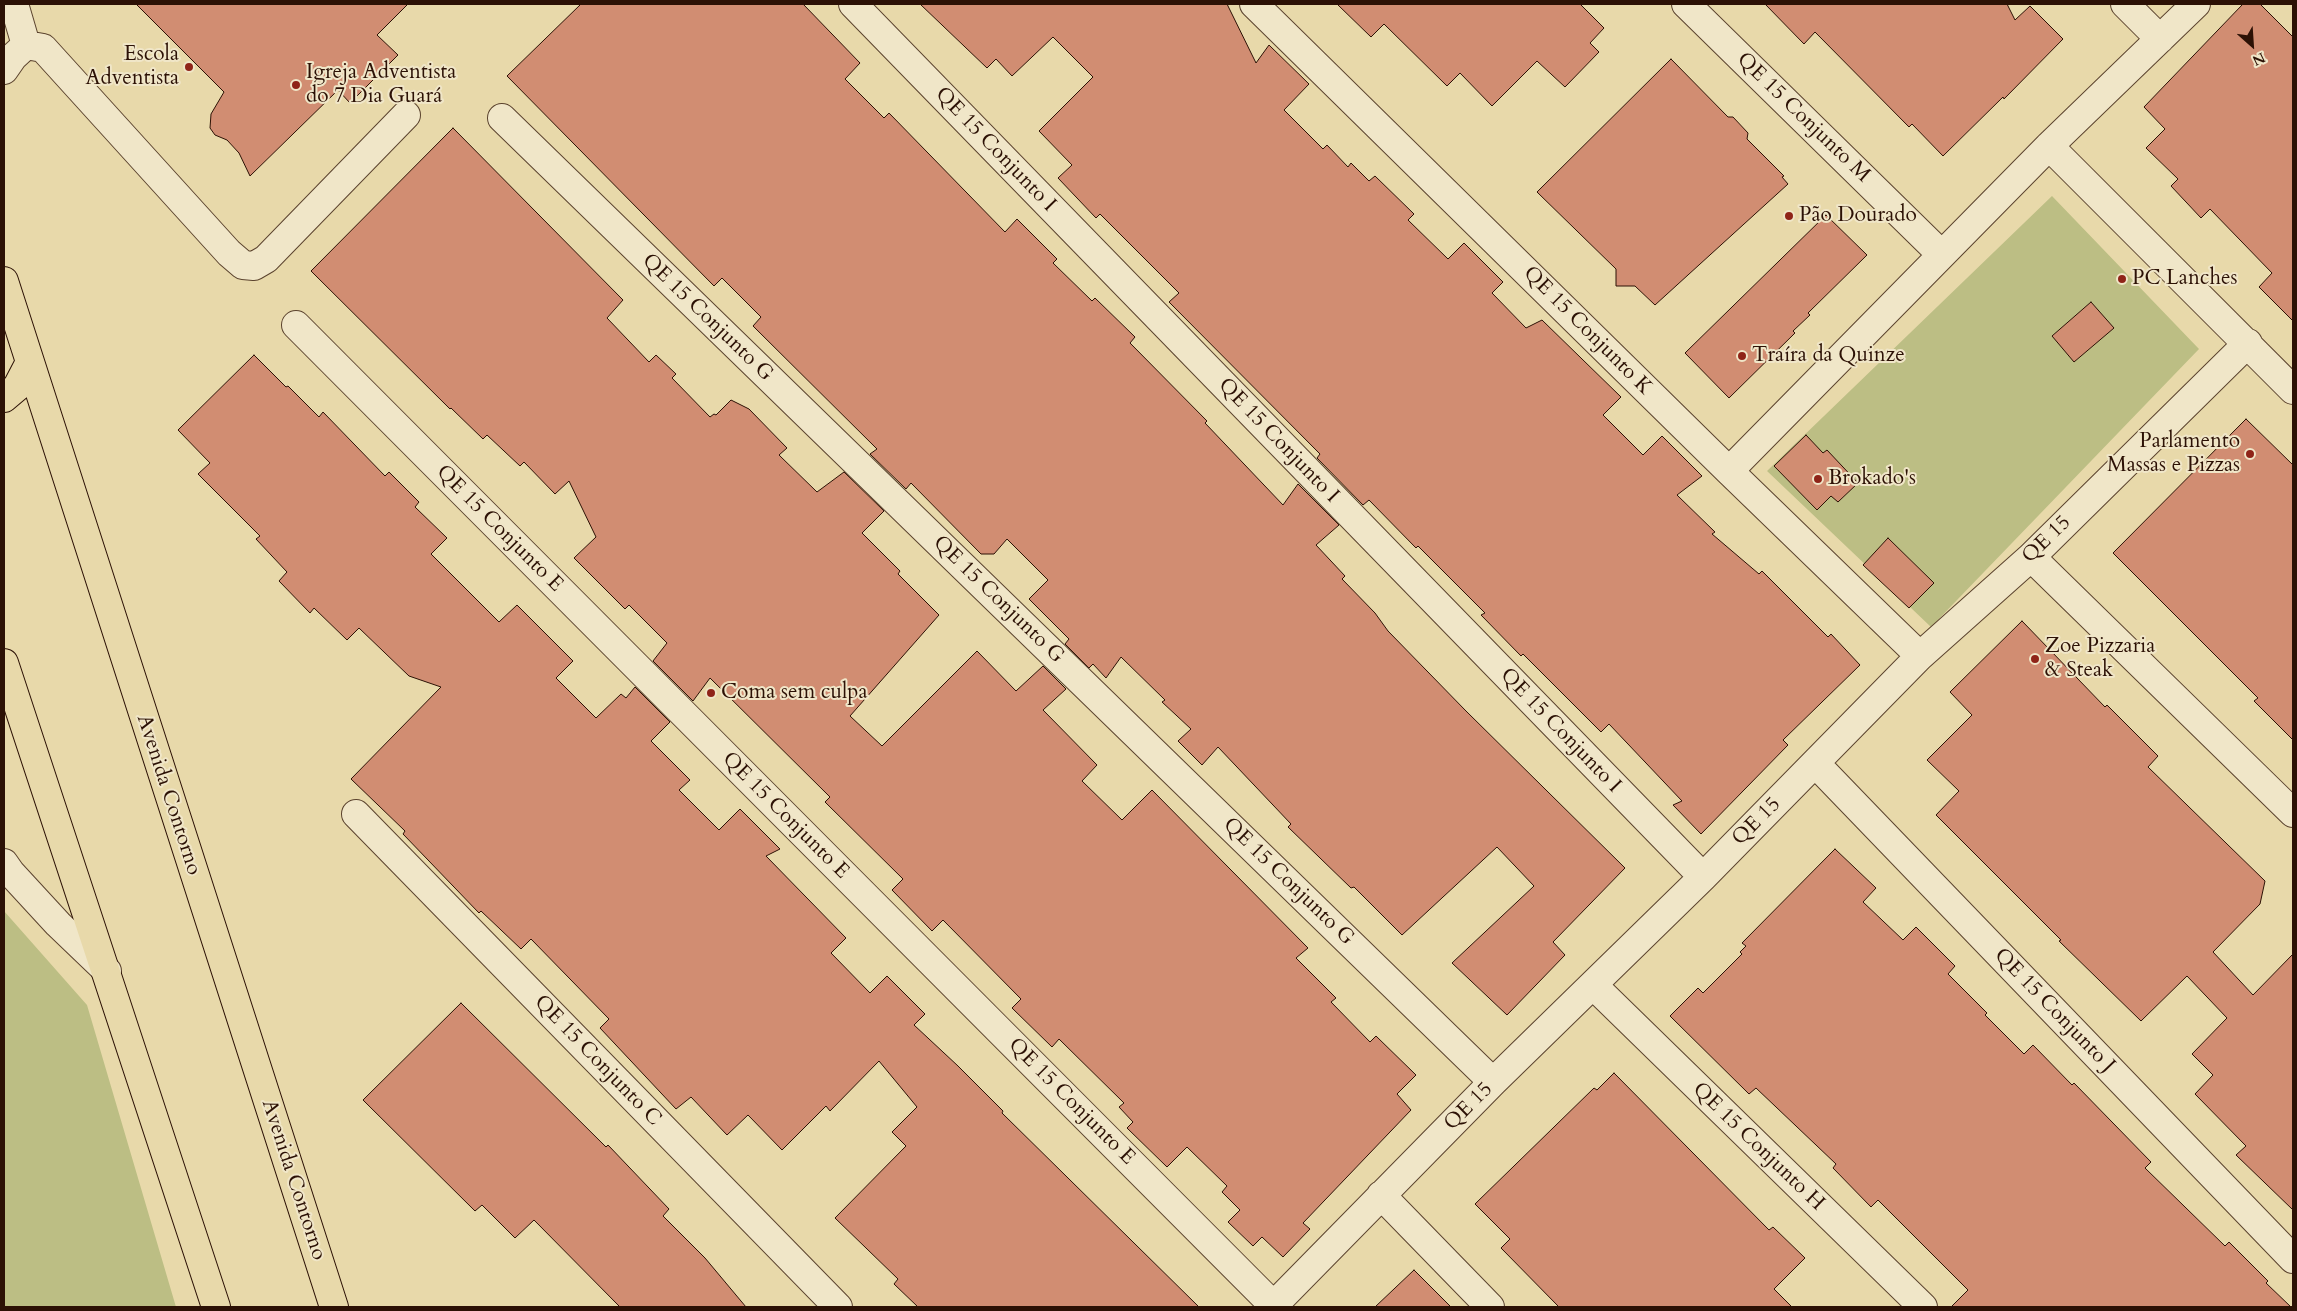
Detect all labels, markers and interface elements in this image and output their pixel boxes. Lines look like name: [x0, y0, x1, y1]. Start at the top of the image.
north arrow: [2227, 20, 2277, 70]
place label: Escola Adventista: [86, 42, 179, 92]
street label: QE 15 Conjunto M: [1731, 48, 1875, 188]
text: N: [2249, 48, 2268, 70]
place label: Igreja Adventista do 7 Dia Guará: [306, 60, 456, 110]
marker: Escola Adventista: [183, 61, 195, 73]
marker: Igreja Adventista do 7 Dia Guará: [290, 79, 302, 91]
street label: QE 15 Conjunto I: [929, 82, 1061, 218]
place label: Pão Dourado: [1799, 203, 1917, 229]
marker: Pão Dourado: [1783, 210, 1795, 222]
street label: QE 15 Conjunto G: [636, 249, 778, 387]
street label: QE 15 Conjunto K: [1517, 261, 1657, 401]
place label: PC Lanches: [2132, 266, 2237, 292]
marker: PC Lanches: [2116, 273, 2128, 285]
place label: Traíra da Quinze: [1752, 343, 1905, 369]
marker: Traíra da Quinze: [1736, 350, 1748, 362]
street label: QE 15 Conjunto I: [1212, 373, 1344, 509]
place label: Parlamento Massas e Pizzas: [2107, 429, 2240, 479]
marker: Parlamento Massas e Pizzas: [2244, 448, 2256, 460]
street label: QE 15 Conjunto E: [430, 460, 568, 598]
place label: Brokado's: [1828, 466, 1916, 492]
marker: Brokado's: [1812, 473, 1824, 485]
street label: QE 15: [2017, 511, 2077, 569]
street label: QE 15 Conjunto G: [927, 531, 1069, 669]
place label: Zoe Pizzaria & Steak: [2045, 634, 2155, 684]
marker: Zoe Pizzaria & Steak: [2029, 653, 2041, 665]
street label: QE 15 Conjunto I: [1494, 663, 1626, 799]
place label: Coma sem culpa: [721, 680, 868, 706]
marker: Coma sem culpa: [705, 687, 717, 699]
street label: Avenida Contorno: [130, 712, 206, 878]
street label: QE 15 Conjunto E: [716, 747, 854, 885]
street label: QE 15: [1728, 793, 1786, 851]
street label: QE 15 Conjunto G: [1217, 813, 1359, 951]
street label: QE 15 Conjunto J: [1988, 944, 2120, 1078]
street label: QE 15 Conjunto C: [528, 990, 666, 1132]
street label: QE 15 Conjunto E: [1002, 1033, 1140, 1171]
street label: QE 15: [1440, 1078, 1498, 1136]
street label: QE 15 Conjunto H: [1687, 1078, 1829, 1216]
street label: Avenida Contorno: [255, 1097, 331, 1263]

